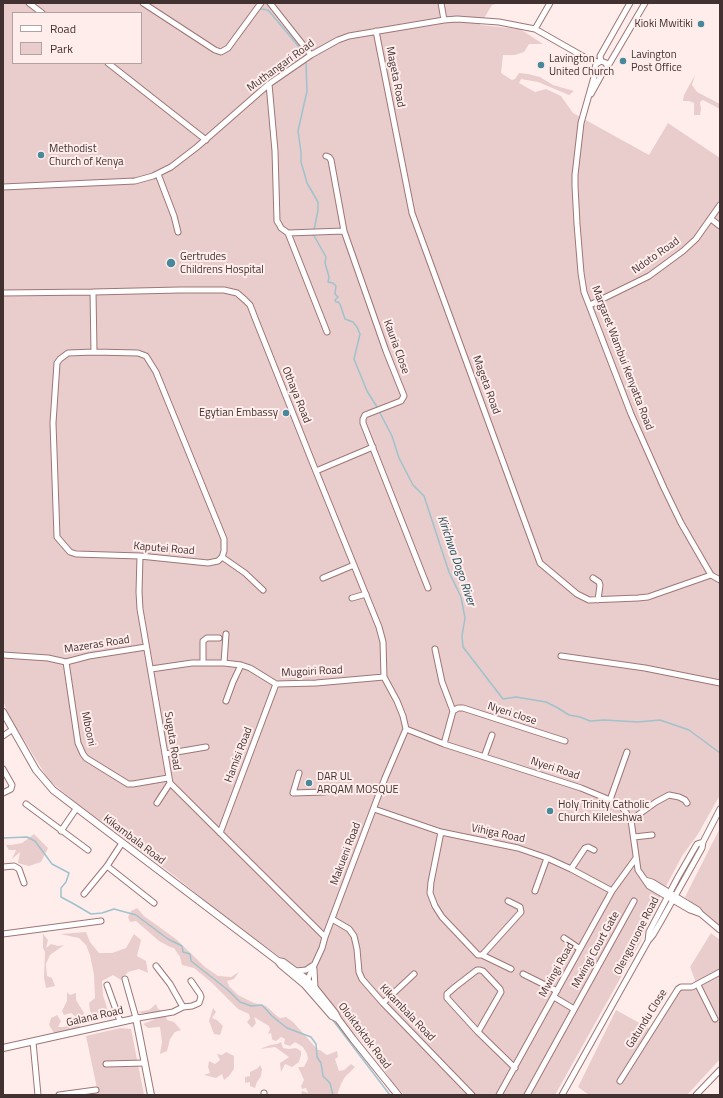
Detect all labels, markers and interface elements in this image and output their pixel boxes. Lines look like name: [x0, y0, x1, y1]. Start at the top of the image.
legend: [12, 12, 142, 64]
place label: Kioki Mwitiki: [634, 17, 693, 31]
text: Road: [50, 19, 76, 38]
marker: Kioki Mwitiki: [696, 19, 706, 29]
street label: Muthangari Road: [245, 37, 317, 95]
text: Park: [50, 39, 73, 58]
street label: Mageta Road: [383, 46, 407, 108]
place label: Lavington Post Office: [631, 48, 682, 74]
place label: Lavington United Church: [549, 52, 614, 78]
marker: Lavington Post Office: [618, 56, 628, 66]
marker: Lavington United Church: [536, 60, 546, 70]
place label: Methodist Church of Kenya: [49, 142, 124, 168]
marker: Methodist Church of Kenya: [36, 150, 46, 160]
street label: Ndoto Road: [630, 235, 682, 277]
place label: Gertrudes Childrens Hospital: [180, 250, 264, 276]
marker: Gertrudes Childrens Hospital: [165, 257, 177, 269]
street label: Margaret Wambui Kenyatta Road: [588, 284, 656, 432]
street label: Kauria Close: [380, 318, 412, 376]
street label: Mageta Road: [469, 354, 503, 416]
street label: Othaya Road: [279, 365, 313, 425]
place label: Egytian Embassy: [199, 406, 278, 420]
marker: Egytian Embassy: [281, 408, 291, 418]
water label: Kirichwa Dogo River: [434, 514, 478, 608]
street label: Kaputei Road: [133, 540, 195, 558]
street label: Mazeras Road: [63, 633, 131, 657]
street label: Mugoiri Road: [281, 664, 343, 680]
street label: Nyeri close: [486, 700, 538, 728]
street label: Mbooni: [78, 711, 98, 747]
street label: Suguta Road: [161, 711, 183, 771]
street label: Hamisi Road: [222, 725, 256, 785]
street label: Nyeri Road: [529, 755, 581, 783]
place label: DAR UL ARQAM MOSQUE: [317, 770, 399, 796]
marker: DAR UL ARQAM MOSQUE: [304, 778, 314, 788]
place label: Holy Trinity Catholic Church Kileleshwa: [558, 798, 649, 824]
marker: Holy Trinity Catholic Church Kileleshwa: [545, 806, 555, 816]
street label: Kikambala Road: [100, 812, 168, 868]
street label: Makueni Road: [328, 821, 364, 887]
street label: Vihiga Road: [470, 822, 526, 846]
street label: Olenguruone Road: [612, 895, 662, 977]
street label: Mwingi Court Gate: [569, 909, 623, 991]
street label: Mwingi Road: [537, 940, 577, 1000]
street label: Kikambala Road: [376, 982, 438, 1044]
street label: Gatundu Close: [624, 987, 670, 1051]
street label: Oloiktoktok Road: [335, 1000, 393, 1072]
street label: Galana Road: [65, 1004, 125, 1030]

